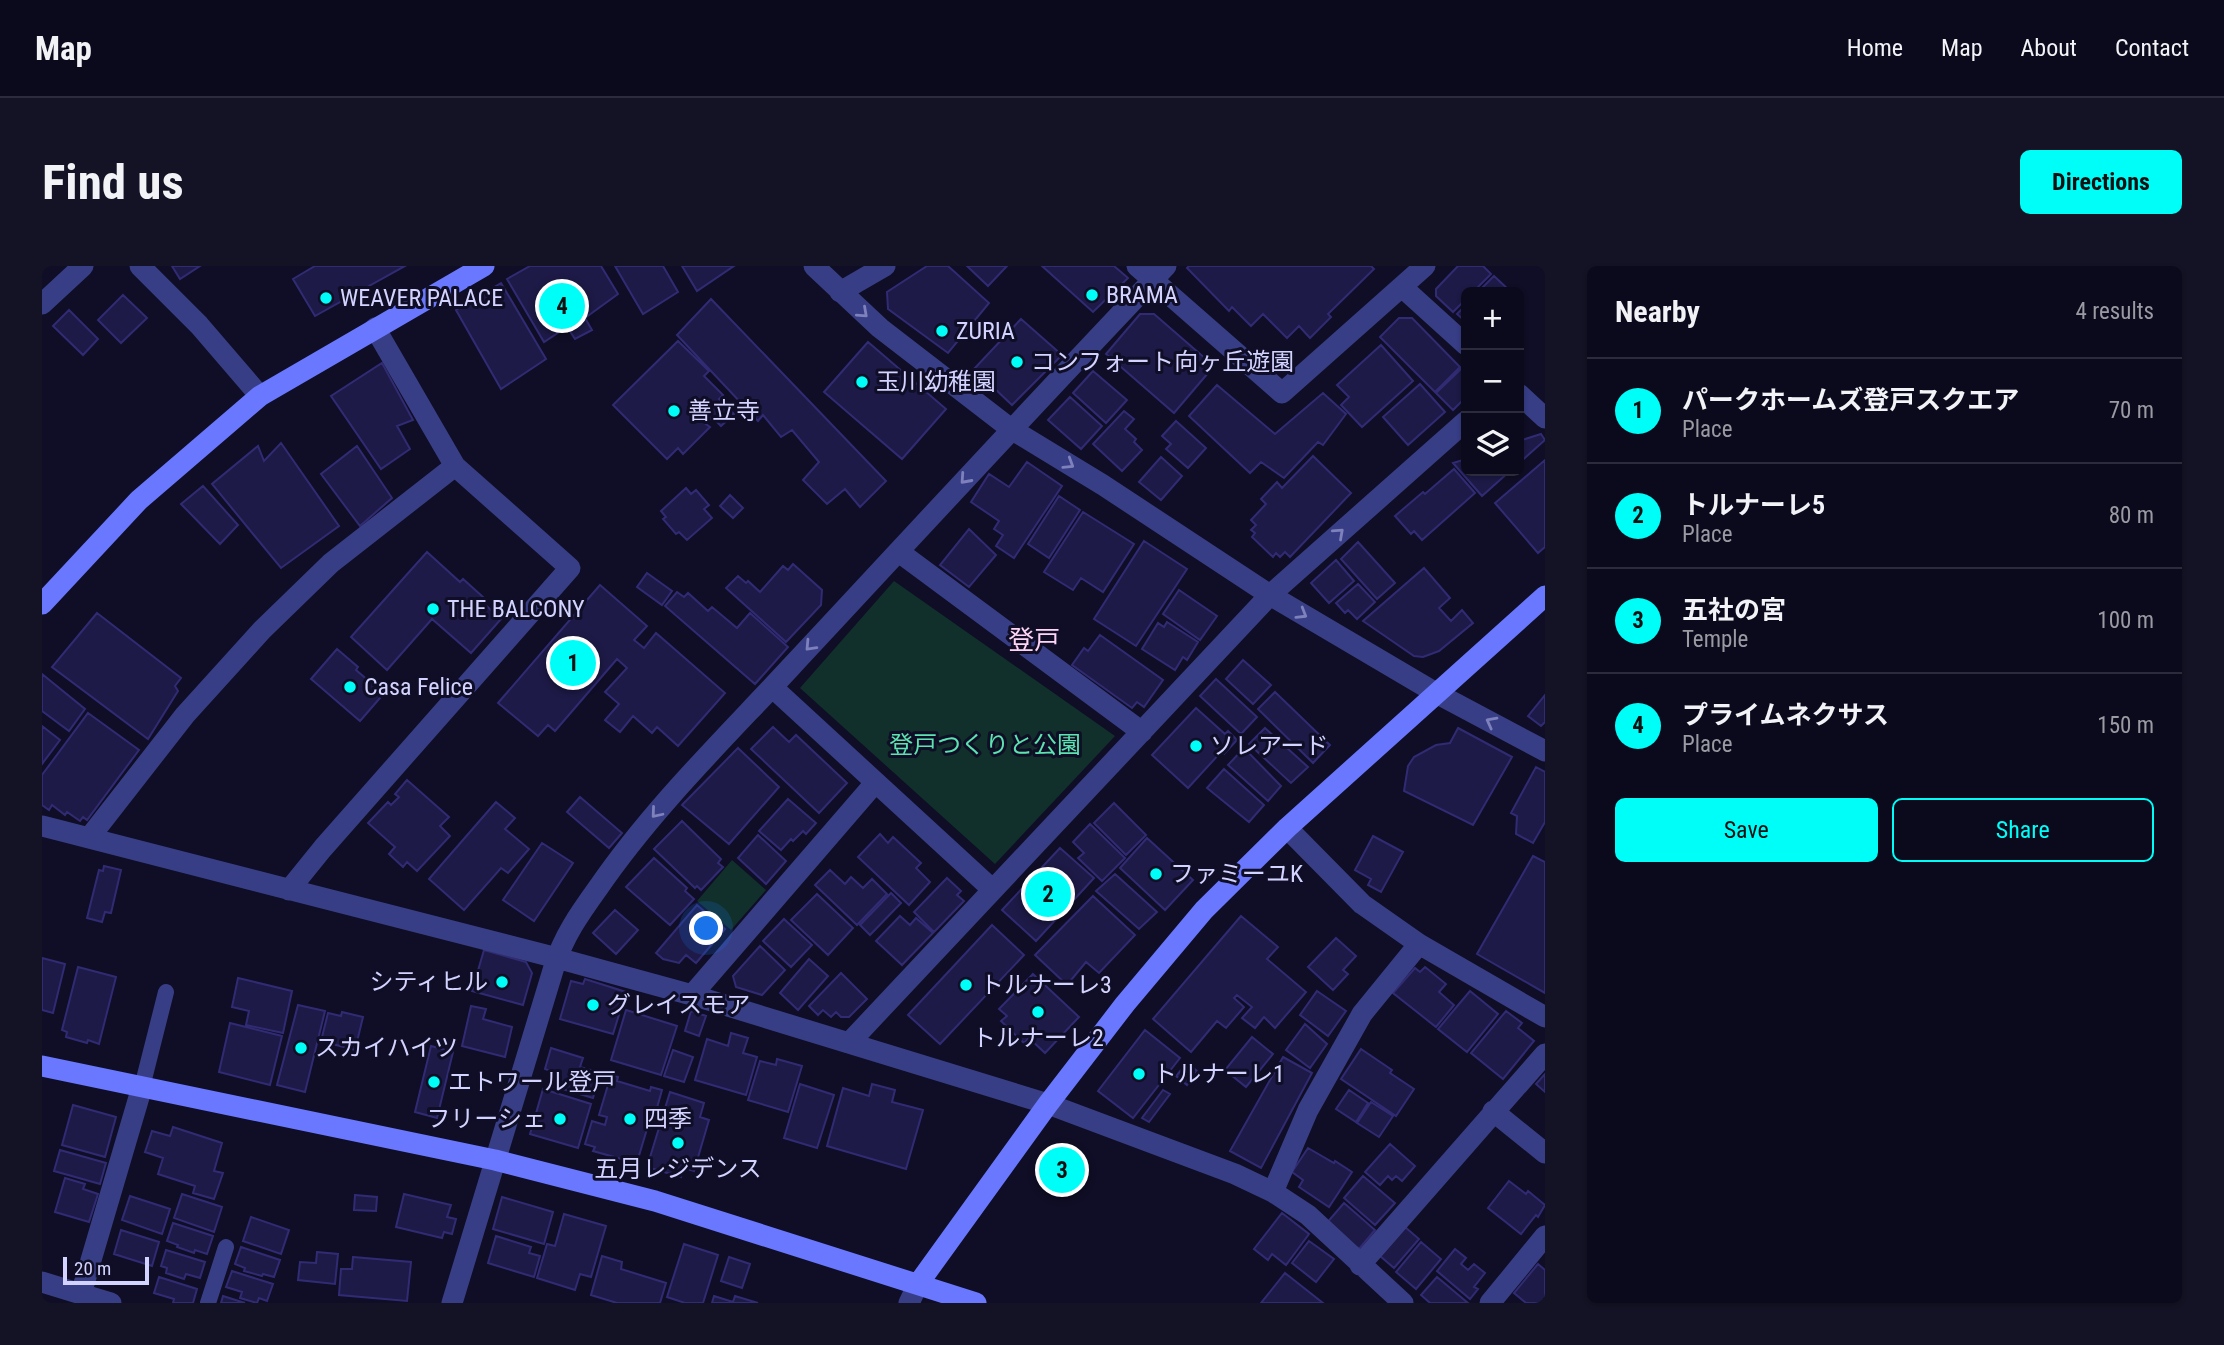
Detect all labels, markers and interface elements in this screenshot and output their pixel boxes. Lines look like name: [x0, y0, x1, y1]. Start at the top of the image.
text: Map: [35, 29, 92, 68]
text: Home: [1847, 34, 1903, 62]
text: Map: [1941, 34, 1983, 62]
text: About: [2021, 34, 2077, 62]
text: Contact: [2115, 34, 2189, 62]
button: Directions: [2020, 150, 2182, 214]
text: Find us: [42, 154, 184, 211]
pin: 4: [539, 280, 585, 332]
place label: BRAMA: [1106, 281, 1178, 309]
place label: WEAVER PALACE: [340, 284, 503, 312]
marker: BRAMA: [1084, 287, 1100, 303]
map controls: [1461, 287, 1524, 476]
button: +: [1461, 287, 1524, 350]
marker: WEAVER PALACE: [318, 290, 334, 306]
text: Nearby: [1615, 294, 1700, 329]
text: 4 results: [2076, 298, 2154, 325]
one-way arrow: [855, 305, 868, 317]
place label: ZURIA: [956, 317, 1015, 345]
marker: ZURIA: [934, 323, 950, 339]
place label: コンフォート向ヶ丘遊園: [1031, 348, 1294, 376]
button: −: [1461, 350, 1524, 413]
marker: コンフォート向ヶ丘遊園: [1009, 354, 1025, 370]
place label: 玉川幼稚園: [876, 368, 996, 396]
marker: 玉川幼稚園: [854, 374, 870, 390]
text: パークホームズ登戸スクエア: [1682, 385, 2019, 415]
place label: 善立寺: [688, 397, 760, 425]
text: 1: [1632, 397, 1644, 424]
text: 70 m: [2109, 397, 2154, 424]
marker: 善立寺: [666, 403, 682, 419]
button: layers: [1461, 413, 1524, 476]
text: Place: [1682, 416, 1732, 443]
one-way arrow: [1061, 456, 1074, 469]
one-way arrow: [961, 471, 973, 484]
text: トルナーレ5: [1682, 490, 1825, 520]
text: 2: [1632, 502, 1644, 529]
text: 80 m: [2109, 502, 2154, 529]
text: Place: [1682, 521, 1732, 548]
one-way arrow: [1331, 529, 1344, 542]
place label: THE BALCONY: [447, 595, 585, 623]
text: 五社の宮: [1682, 595, 1786, 625]
marker: THE BALCONY: [425, 601, 441, 617]
one-way arrow: [1294, 605, 1307, 618]
text: 3: [1632, 607, 1644, 634]
text: 100 m: [2097, 607, 2154, 634]
district label: 登戸: [1008, 625, 1060, 655]
text: Temple: [1682, 626, 1748, 653]
pin: 1: [550, 637, 596, 689]
one-way arrow: [806, 638, 819, 651]
place label: Casa Felice: [364, 673, 473, 701]
marker: Casa Felice: [342, 679, 358, 695]
text: プライムネクサス: [1682, 700, 1889, 730]
text: 4: [1632, 712, 1644, 739]
text: 150 m: [2097, 712, 2154, 739]
one-way arrow: [1485, 717, 1498, 730]
park label: 登戸つくりと公園: [889, 731, 1081, 759]
text: Place: [1682, 731, 1732, 758]
place label: ソレアード: [1210, 732, 1329, 760]
marker: ソレアード: [1188, 738, 1204, 754]
button: Save: [1615, 798, 1878, 862]
button: Share: [1892, 798, 2154, 862]
one-way arrow: [652, 805, 664, 818]
place label: ファミーユK: [1170, 860, 1303, 888]
marker: ファミーユK: [1148, 866, 1164, 882]
pin: 2: [1025, 868, 1071, 920]
your location: [689, 911, 723, 945]
place label: シティヒル: [369, 968, 488, 996]
place label: トルナーレ3: [980, 971, 1112, 999]
marker: シティヒル: [494, 974, 510, 990]
marker: トルナーレ3: [958, 977, 974, 993]
place label: グレイスモア: [607, 991, 750, 1019]
marker: グレイスモア: [585, 997, 601, 1013]
marker: トルナーレ2: [1030, 1004, 1046, 1020]
place label: トルナーレ2: [972, 1024, 1104, 1052]
place label: スカイハイツ: [315, 1034, 458, 1062]
marker: スカイハイツ: [293, 1040, 309, 1056]
place label: トルナーレ1: [1153, 1060, 1285, 1088]
marker: トルナーレ1: [1131, 1066, 1147, 1082]
place label: エトワール登戸: [448, 1068, 616, 1096]
marker: エトワール登戸: [426, 1074, 442, 1090]
place label: フリーシェ: [426, 1105, 546, 1133]
place label: 四季: [644, 1105, 692, 1133]
marker: フリーシェ: [552, 1111, 568, 1127]
marker: 四季: [622, 1111, 638, 1127]
marker: 五月レジデンス: [670, 1135, 686, 1151]
pin: 3: [1039, 1144, 1085, 1196]
place label: 五月レジデンス: [594, 1155, 762, 1183]
scale bar: [63, 1254, 149, 1286]
text: 20 m: [74, 1257, 111, 1280]

